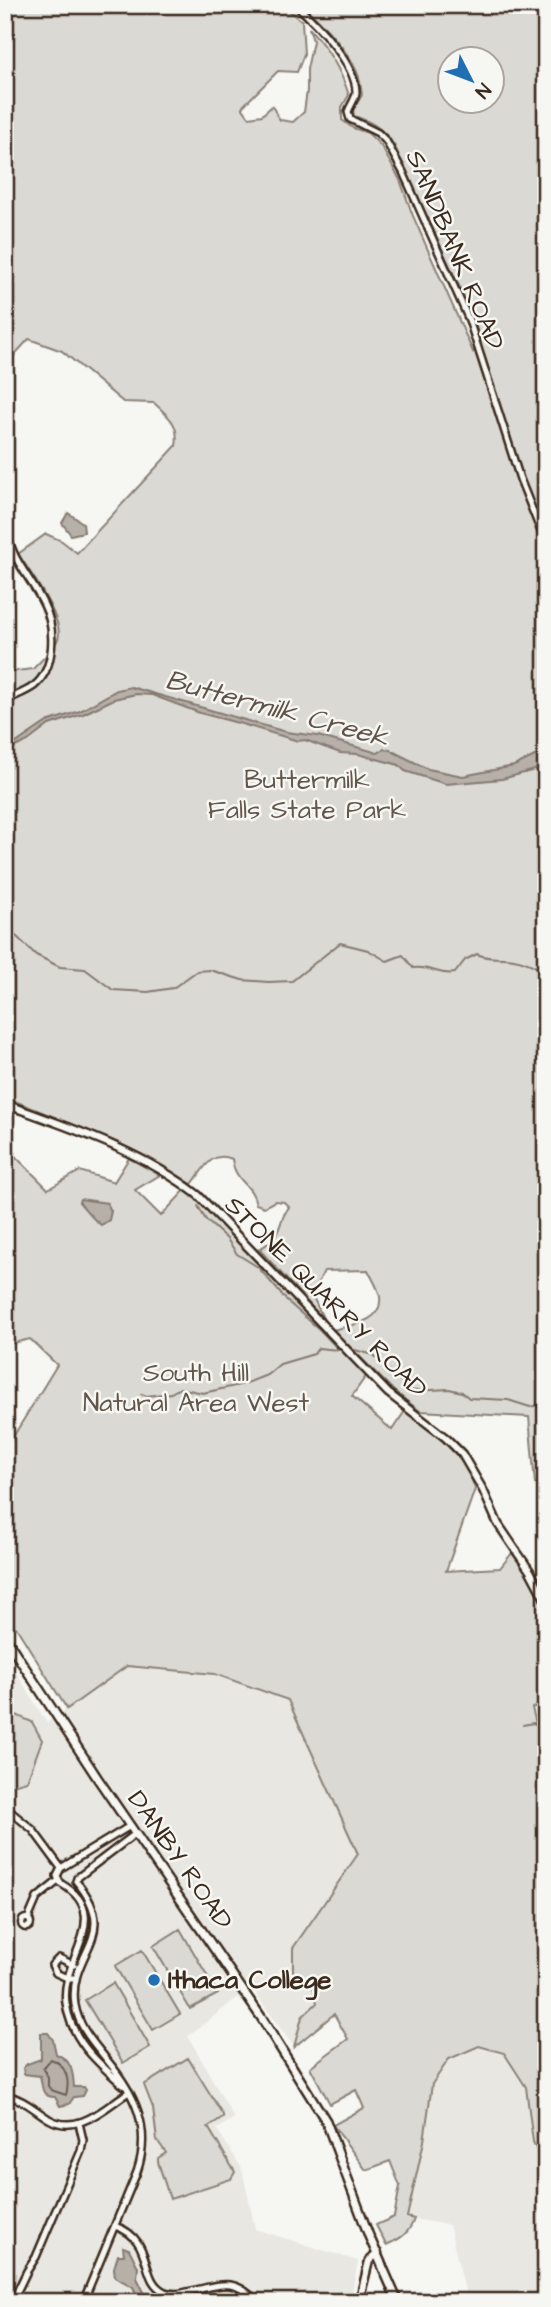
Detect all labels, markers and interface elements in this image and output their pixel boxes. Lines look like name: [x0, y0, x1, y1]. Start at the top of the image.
north arrow: [435, 46, 505, 116]
text: N: [468, 77, 497, 104]
street label: SANDBANK ROAD: [397, 145, 513, 355]
water label: Buttermilk Creek: [161, 661, 393, 758]
park label: Buttermilk Falls State Park: [208, 762, 406, 828]
street label: STONE QUARRY ROAD: [217, 1188, 435, 1406]
park label: South Hill Natural Area West: [83, 1355, 310, 1421]
street label: DANBY ROAD: [119, 1783, 241, 1937]
place label: Ithaca College: [168, 1962, 331, 2001]
marker: Ithaca College: [146, 1972, 162, 1988]

